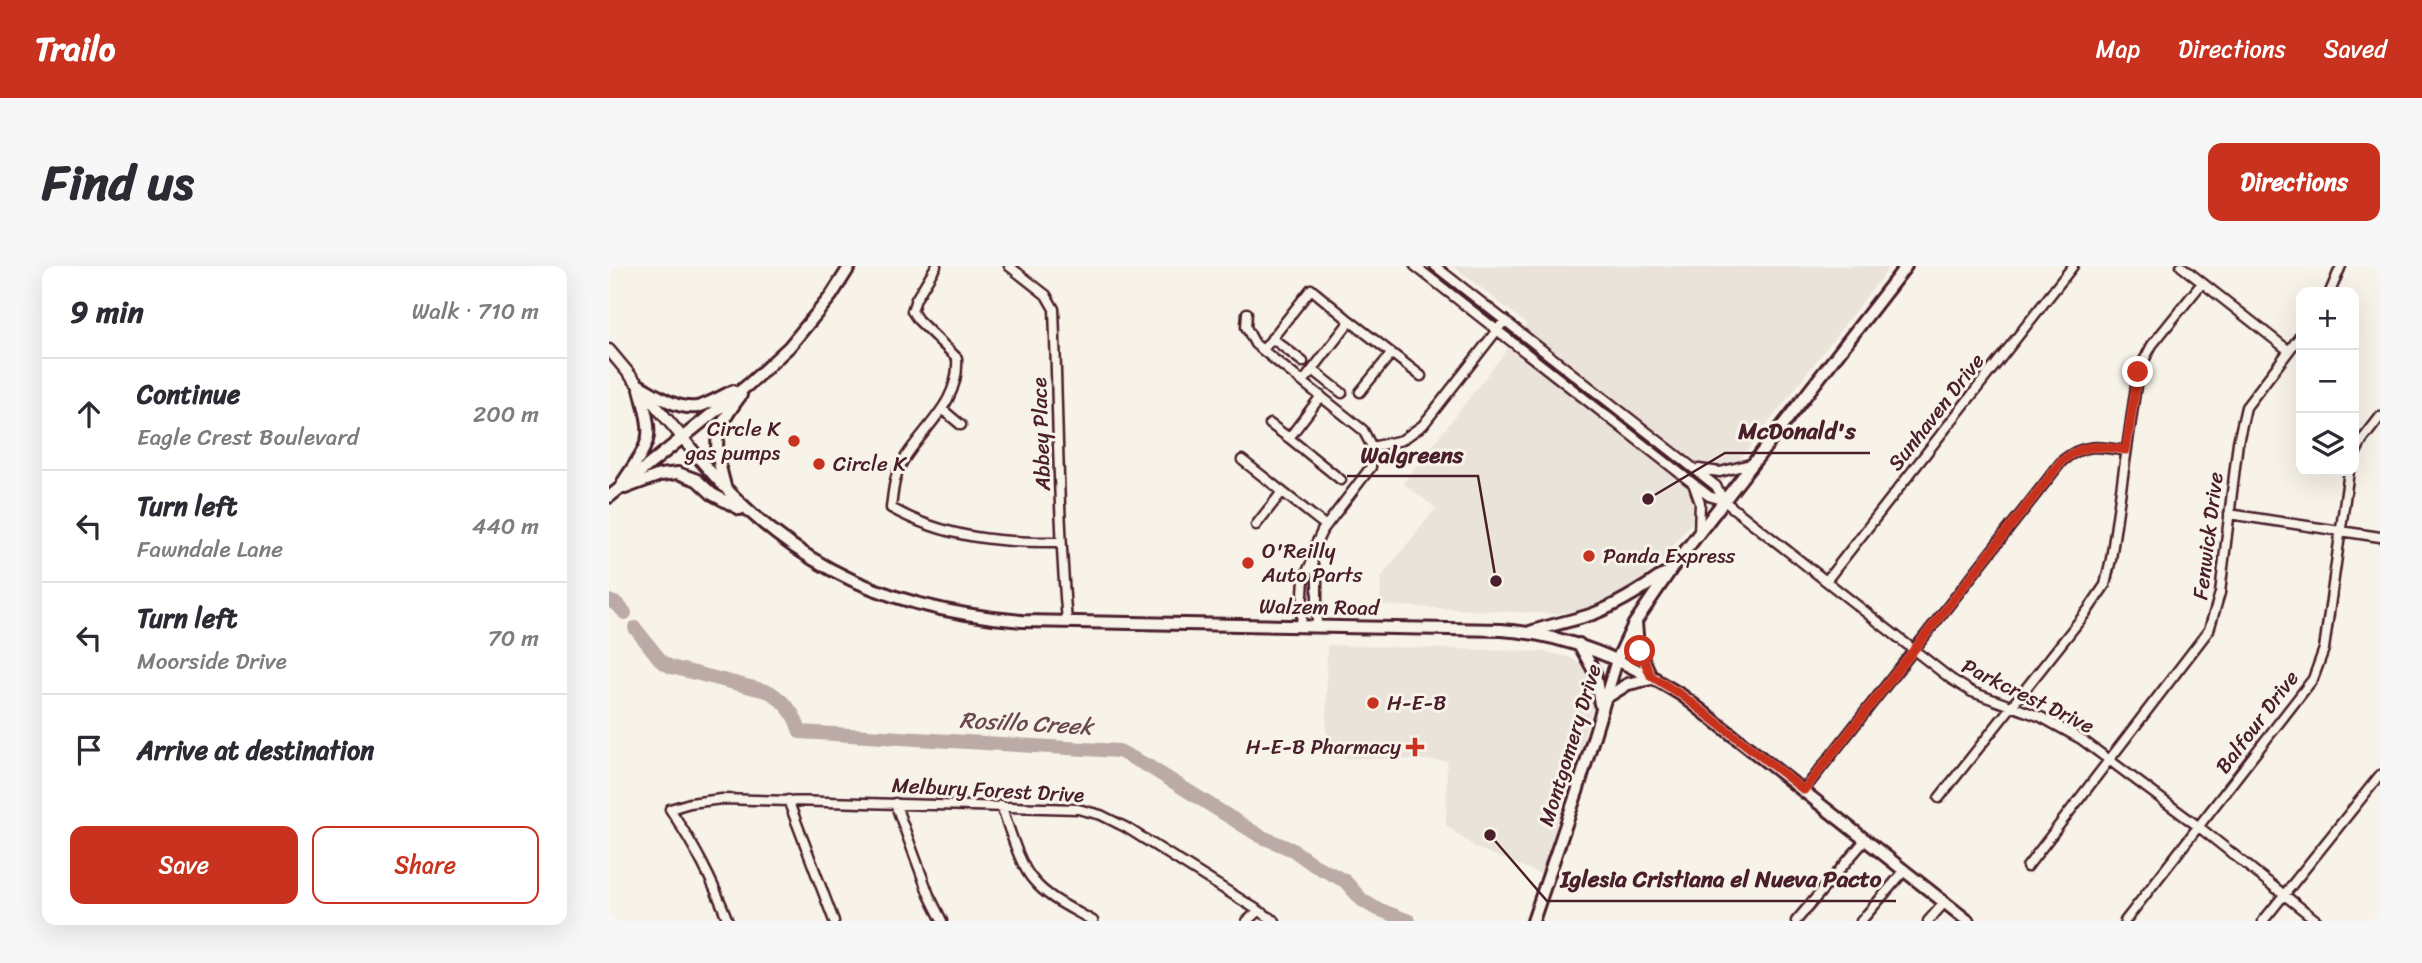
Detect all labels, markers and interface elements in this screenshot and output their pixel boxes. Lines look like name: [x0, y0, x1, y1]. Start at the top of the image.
text: Trailo: [35, 20, 115, 78]
text: Map: [2096, 28, 2140, 70]
text: Directions: [2178, 28, 2286, 70]
text: Saved: [2324, 28, 2387, 70]
text: Find us: [42, 139, 194, 226]
button: Directions: [2208, 143, 2380, 221]
text: 9 min: [70, 285, 144, 339]
map controls: [2296, 287, 2359, 476]
button: +: [2296, 287, 2359, 350]
text: Walk · 710 m: [412, 291, 539, 332]
street label: Sunhaven Drive: [1877, 344, 1995, 479]
button: −: [2296, 350, 2359, 413]
route end: [2122, 356, 2153, 387]
text: Continue: [137, 371, 240, 417]
street label: Abbey Place: [1020, 377, 1062, 492]
text: 200 m: [473, 394, 539, 435]
icon: ahead: [70, 395, 108, 433]
callout: McDonald's: [1725, 409, 1870, 453]
place label: Circle K gas pumps: [684, 410, 781, 472]
text: McDonald's: [1737, 411, 1856, 452]
button: layers: [2296, 413, 2359, 476]
text: Eagle Crest Boulevard: [137, 417, 359, 458]
callout: Walgreens: [1347, 432, 1478, 476]
marker: Circle K gas pumps: [786, 433, 802, 449]
text: Walgreens: [1361, 435, 1464, 476]
place label: Circle K: [833, 445, 907, 483]
marker: Circle K: [811, 456, 827, 472]
street label: Fenwick Drive: [2181, 470, 2235, 602]
text: Turn left: [137, 483, 237, 529]
text: 440 m: [472, 506, 539, 547]
icon: left: [70, 507, 108, 545]
text: Fawndale Lane: [137, 529, 283, 570]
place label: O'Reilly Auto Parts: [1261, 532, 1363, 594]
place label: Panda Express: [1603, 537, 1735, 575]
marker: Panda Express: [1581, 548, 1597, 564]
marker: O'Reilly Auto Parts: [1240, 555, 1256, 571]
street label: Walzem Road: [1259, 587, 1381, 627]
text: Turn left: [137, 595, 237, 641]
text: 70 m: [488, 618, 539, 659]
icon: left: [70, 619, 108, 657]
route start: [1624, 635, 1655, 666]
text: Moorside Drive: [137, 641, 287, 682]
street label: Parkcrest Drive: [1955, 647, 2101, 745]
street label: Montgomery Drive: [1527, 659, 1613, 831]
street label: Balfour Drive: [2205, 662, 2309, 782]
place label: H-E-B: [1387, 684, 1446, 722]
marker: H-E-B: [1365, 695, 1381, 711]
water label: Rosillo Creek: [959, 700, 1096, 748]
text: Arrive at destination: [137, 727, 374, 773]
place label: H-E-B Pharmacy: [1246, 728, 1401, 766]
icon: arrive: [70, 731, 108, 769]
marker: H-E-B Pharmacy: [1407, 739, 1423, 755]
street label: Melbury Forest Drive: [891, 766, 1085, 814]
button: Save: [70, 826, 298, 904]
button: Share: [312, 826, 539, 904]
callout: Iglesia Cristiana el Nueva Pacto: [1547, 857, 1896, 901]
text: Iglesia Cristiana el Nueva Pacto: [1559, 859, 1882, 900]

